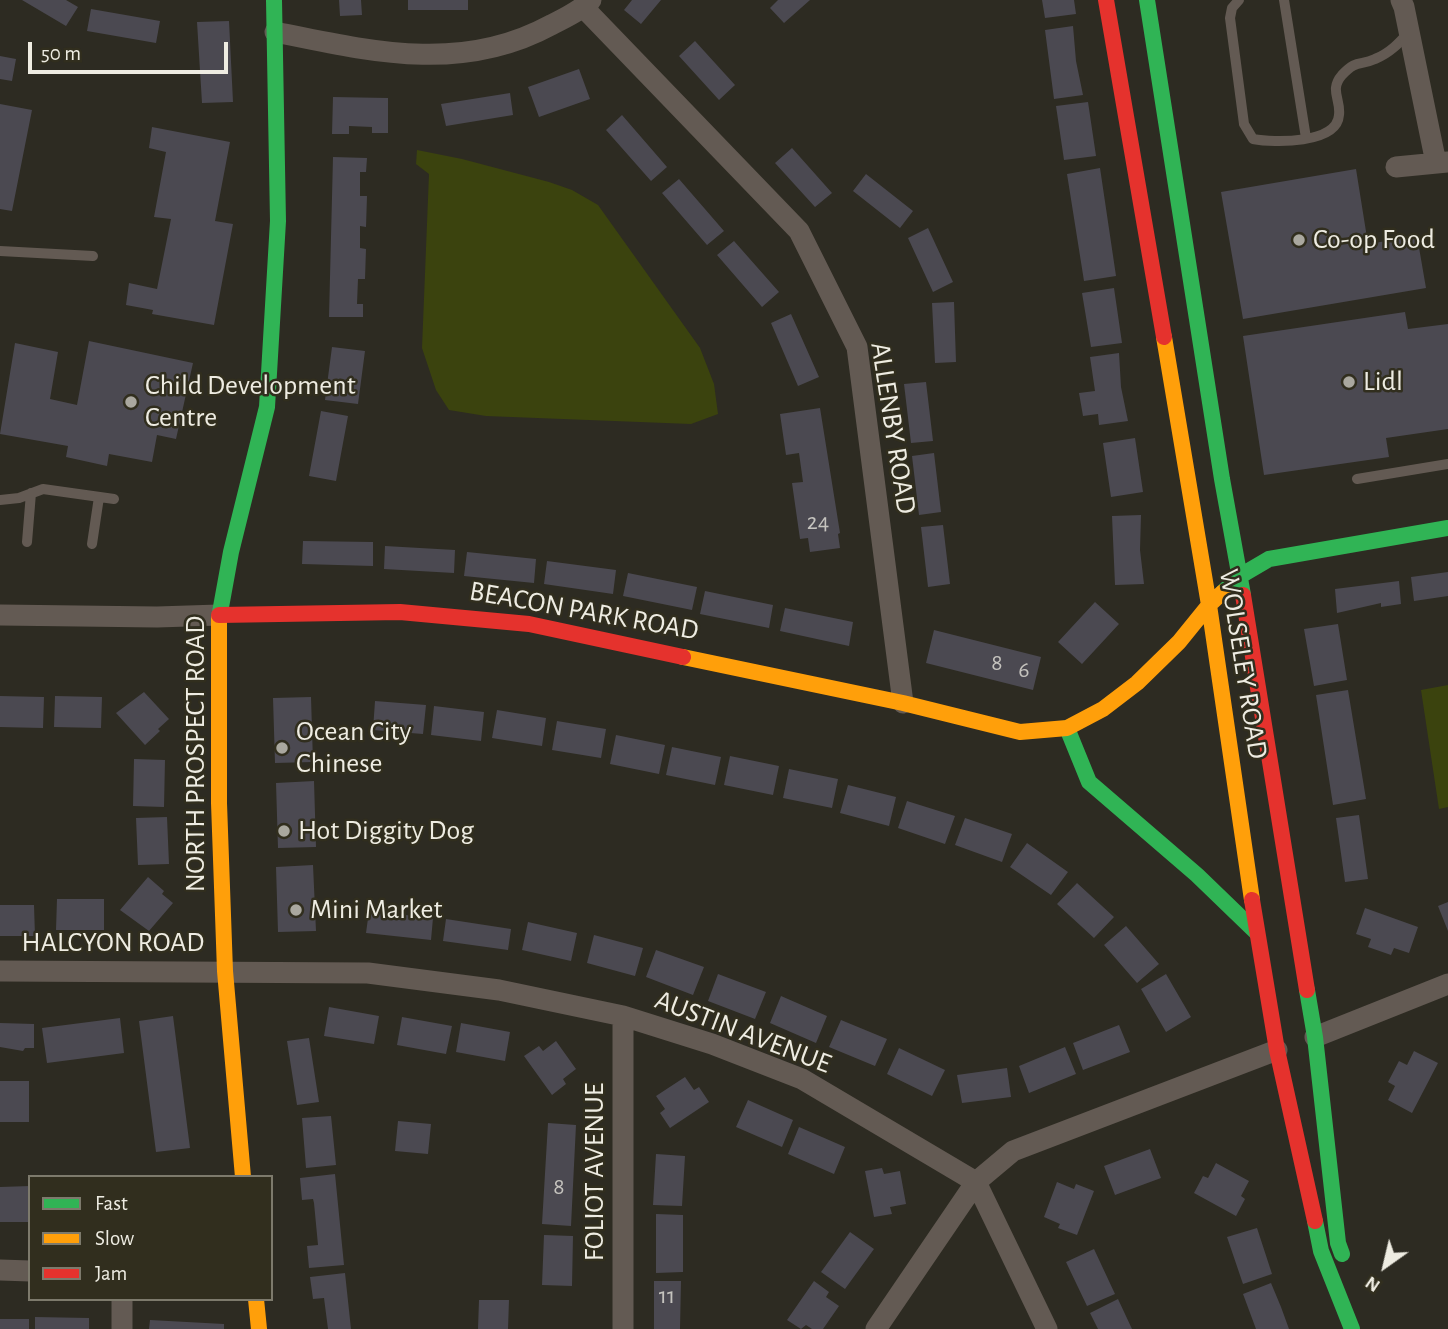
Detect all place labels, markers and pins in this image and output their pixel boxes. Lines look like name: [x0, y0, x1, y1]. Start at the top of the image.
place label: Co-op Food: [1313, 223, 1435, 257]
marker: Co-op Food: [1291, 232, 1307, 248]
place label: Lidl: [1363, 365, 1403, 399]
place label: Child Development Centre: [145, 369, 356, 435]
marker: Lidl: [1341, 374, 1357, 390]
marker: Child Development Centre: [123, 394, 139, 410]
place label: Ocean City Chinese: [296, 715, 411, 781]
marker: Ocean City Chinese: [274, 740, 290, 756]
place label: Hot Diggity Dog: [298, 814, 474, 848]
marker: Hot Diggity Dog: [276, 823, 292, 839]
place label: Mini Market: [310, 893, 442, 927]
marker: Mini Market: [288, 902, 304, 918]

